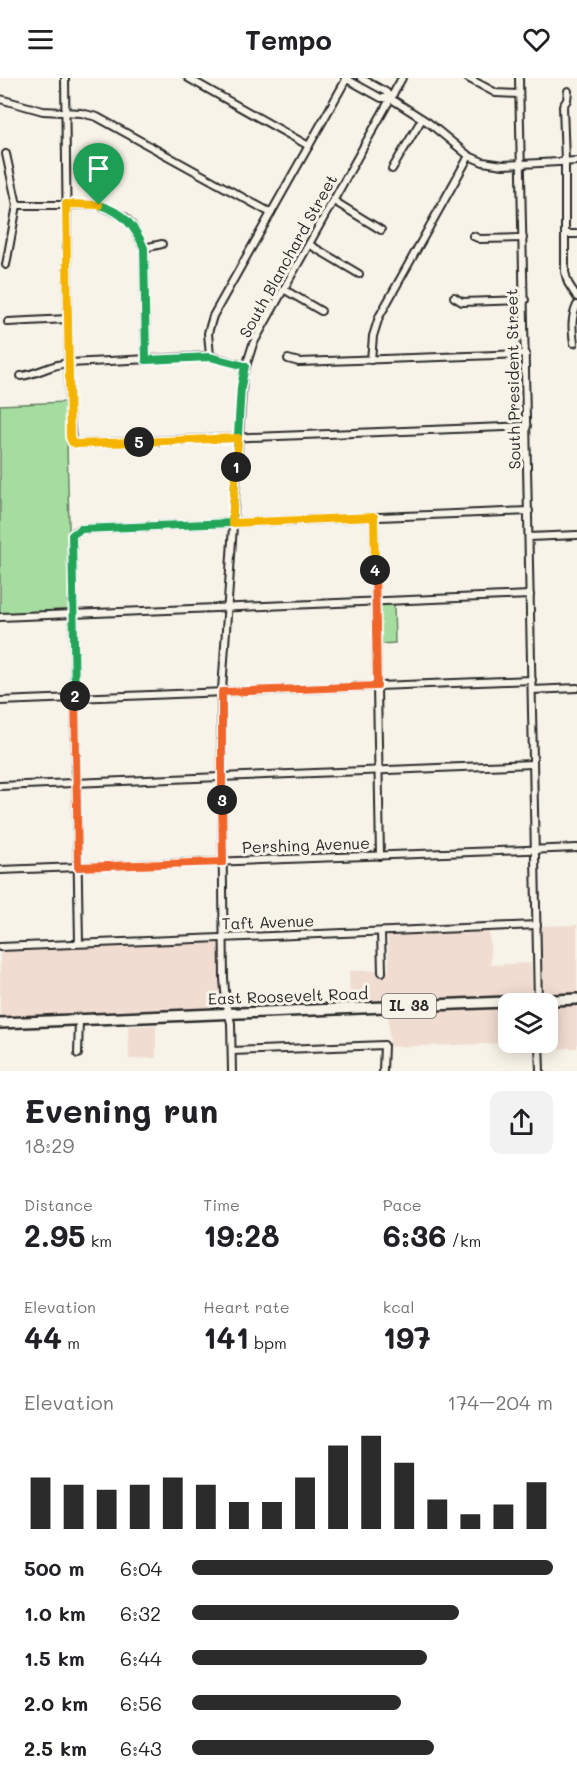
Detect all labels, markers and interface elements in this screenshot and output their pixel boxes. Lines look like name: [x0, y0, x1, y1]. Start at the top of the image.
text: Tempo: [245, 22, 332, 57]
icon: menu: [24, 23, 57, 56]
icon: heart: [520, 23, 553, 56]
pin: [73, 143, 124, 205]
icon: arrive: [82, 152, 115, 185]
street label: South Blanchard Street: [234, 170, 341, 341]
street label: South President Street: [500, 288, 525, 470]
pin: 5: [124, 427, 154, 457]
text: 5: [134, 431, 144, 452]
pin: 1: [221, 452, 251, 482]
text: 1: [232, 456, 240, 477]
pin: 4: [360, 555, 390, 585]
text: 4: [370, 559, 380, 580]
pin: 2: [60, 681, 90, 711]
text: 2: [71, 685, 79, 706]
pin: 3: [207, 785, 237, 815]
text: 3: [217, 789, 227, 810]
street label: Pershing Avenue: [242, 832, 370, 857]
street label: Taft Avenue: [221, 909, 315, 934]
street label: East Roosevelt Road: [207, 982, 368, 1009]
map controls: [498, 993, 558, 1053]
button: layers: [498, 993, 558, 1053]
road number: IL 38: [382, 994, 436, 1018]
text: Evening run: [24, 1088, 218, 1131]
button: share: [490, 1091, 553, 1154]
text: 18:29: [24, 1132, 74, 1158]
text: Distance: [24, 1194, 93, 1215]
text: Time: [203, 1194, 240, 1215]
text: Pace: [383, 1194, 422, 1215]
text: 2.95: [24, 1215, 86, 1255]
text: 19:28: [203, 1215, 280, 1255]
text: 6:36: [383, 1215, 446, 1255]
text: km: [86, 1230, 112, 1251]
text: /km: [446, 1230, 481, 1251]
text: Elevation: [24, 1296, 96, 1317]
text: Heart rate: [203, 1296, 290, 1317]
text: kcal: [383, 1296, 415, 1317]
text: 44: [24, 1317, 62, 1357]
text: 141: [203, 1317, 249, 1357]
text: 197: [383, 1317, 431, 1357]
text: m: [62, 1332, 80, 1353]
text: bpm: [249, 1332, 287, 1353]
text: Elevation: [24, 1389, 114, 1415]
text: 174–204 m: [447, 1389, 553, 1415]
text: 500 m: [24, 1555, 84, 1581]
text: 6:04: [120, 1555, 162, 1581]
text: 1.0 km: [24, 1600, 86, 1626]
text: 6:32: [120, 1600, 161, 1626]
text: 1.5 km: [24, 1645, 85, 1671]
text: 6:44: [120, 1645, 162, 1671]
text: 2.0 km: [24, 1690, 88, 1716]
text: 6:56: [120, 1690, 162, 1716]
text: 2.5 km: [24, 1735, 87, 1761]
text: 6:43: [120, 1735, 162, 1761]

